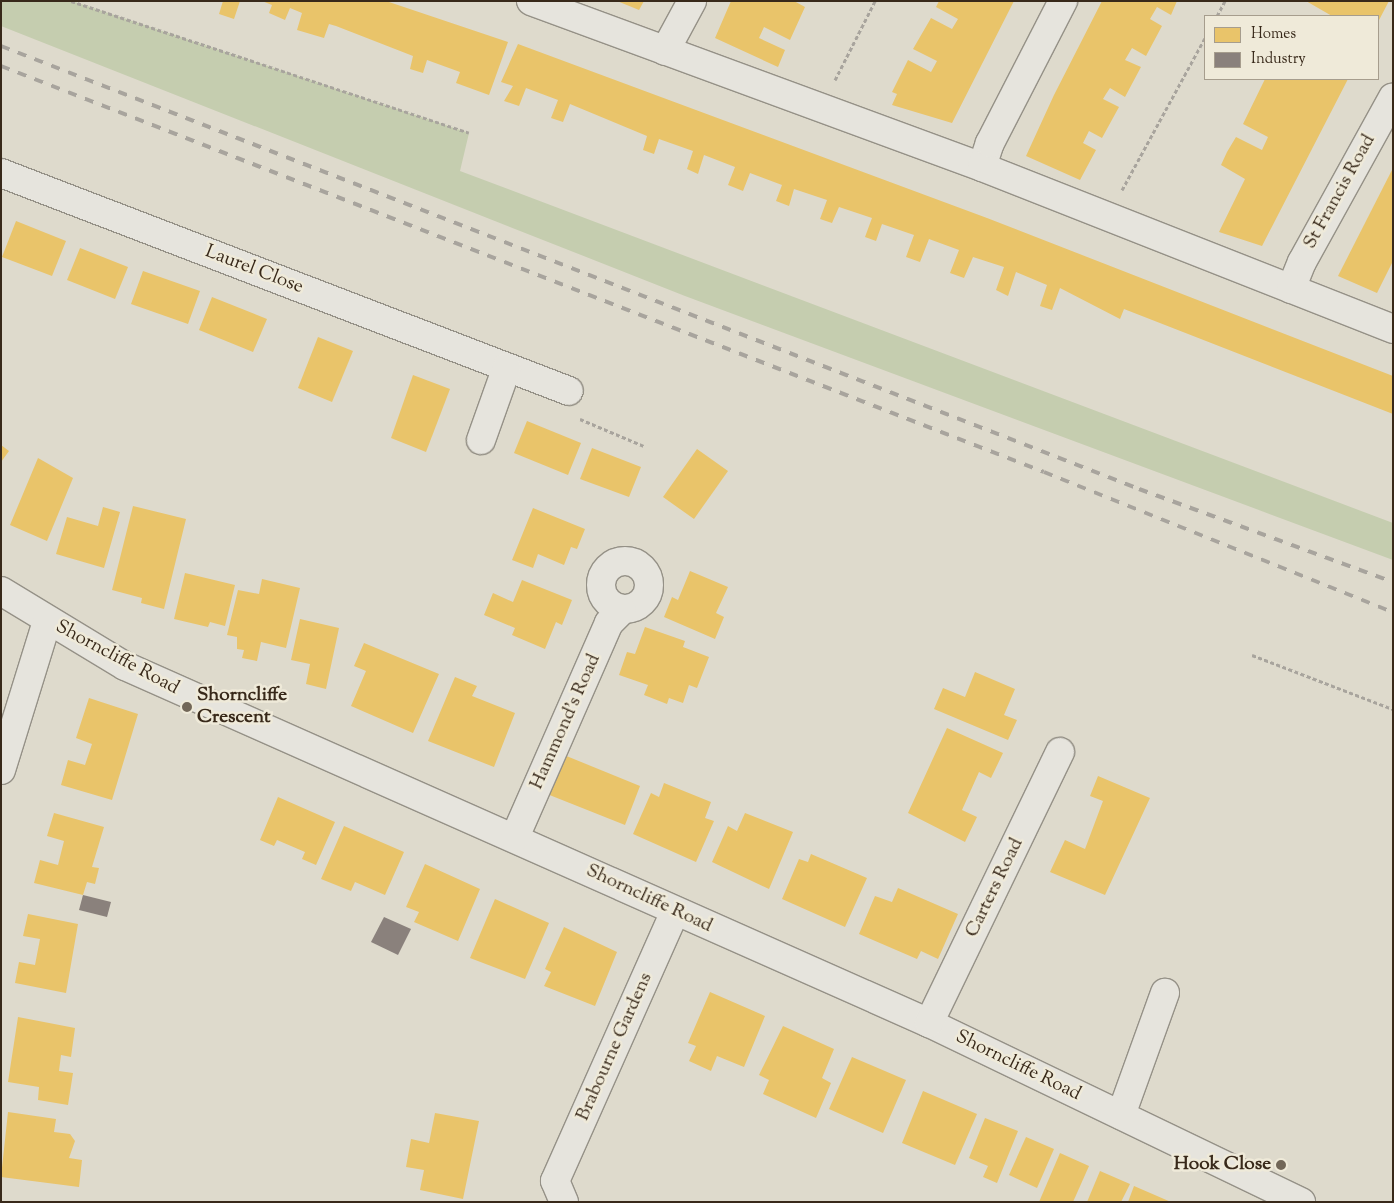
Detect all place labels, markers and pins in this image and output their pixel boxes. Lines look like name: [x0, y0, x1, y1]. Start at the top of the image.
place label: Shorncliffe Crescent: [197, 685, 287, 729]
marker: Shorncliffe Crescent: [181, 701, 193, 713]
place label: Hook Close: [1174, 1154, 1271, 1176]
marker: Hook Close: [1275, 1159, 1287, 1171]

